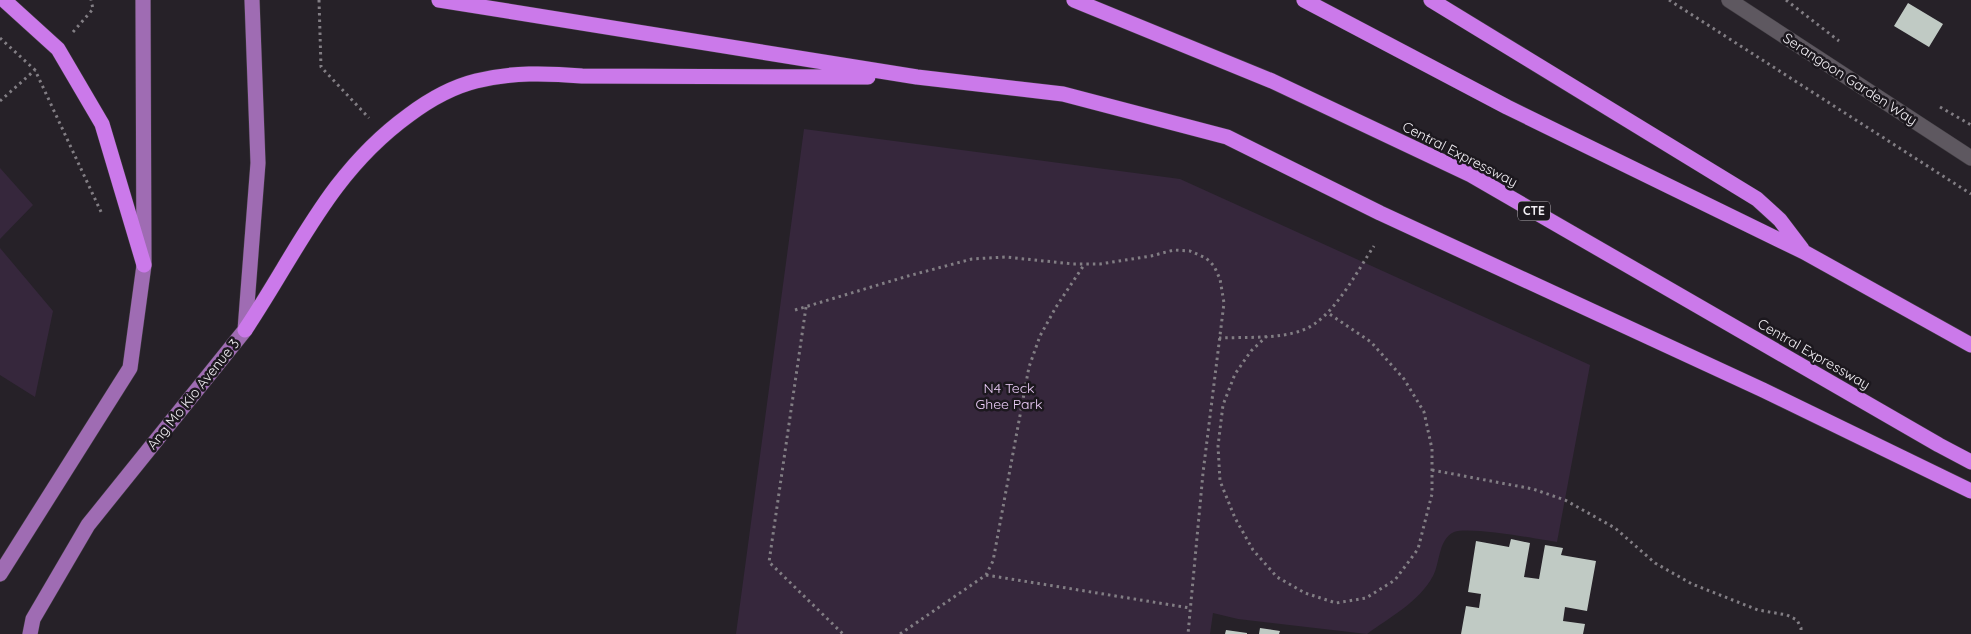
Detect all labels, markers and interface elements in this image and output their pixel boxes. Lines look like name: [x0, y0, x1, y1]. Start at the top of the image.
street label: Serangoon Garden Way: [1779, 29, 1921, 129]
street label: Central Expressway: [1399, 117, 1521, 191]
road number: CTE: [1518, 202, 1550, 220]
street label: Central Expressway: [1755, 314, 1873, 394]
street label: Ang Mo Kio Avenue 3: [143, 335, 243, 453]
park label: N4 Teck Ghee Park: [976, 379, 1042, 413]

